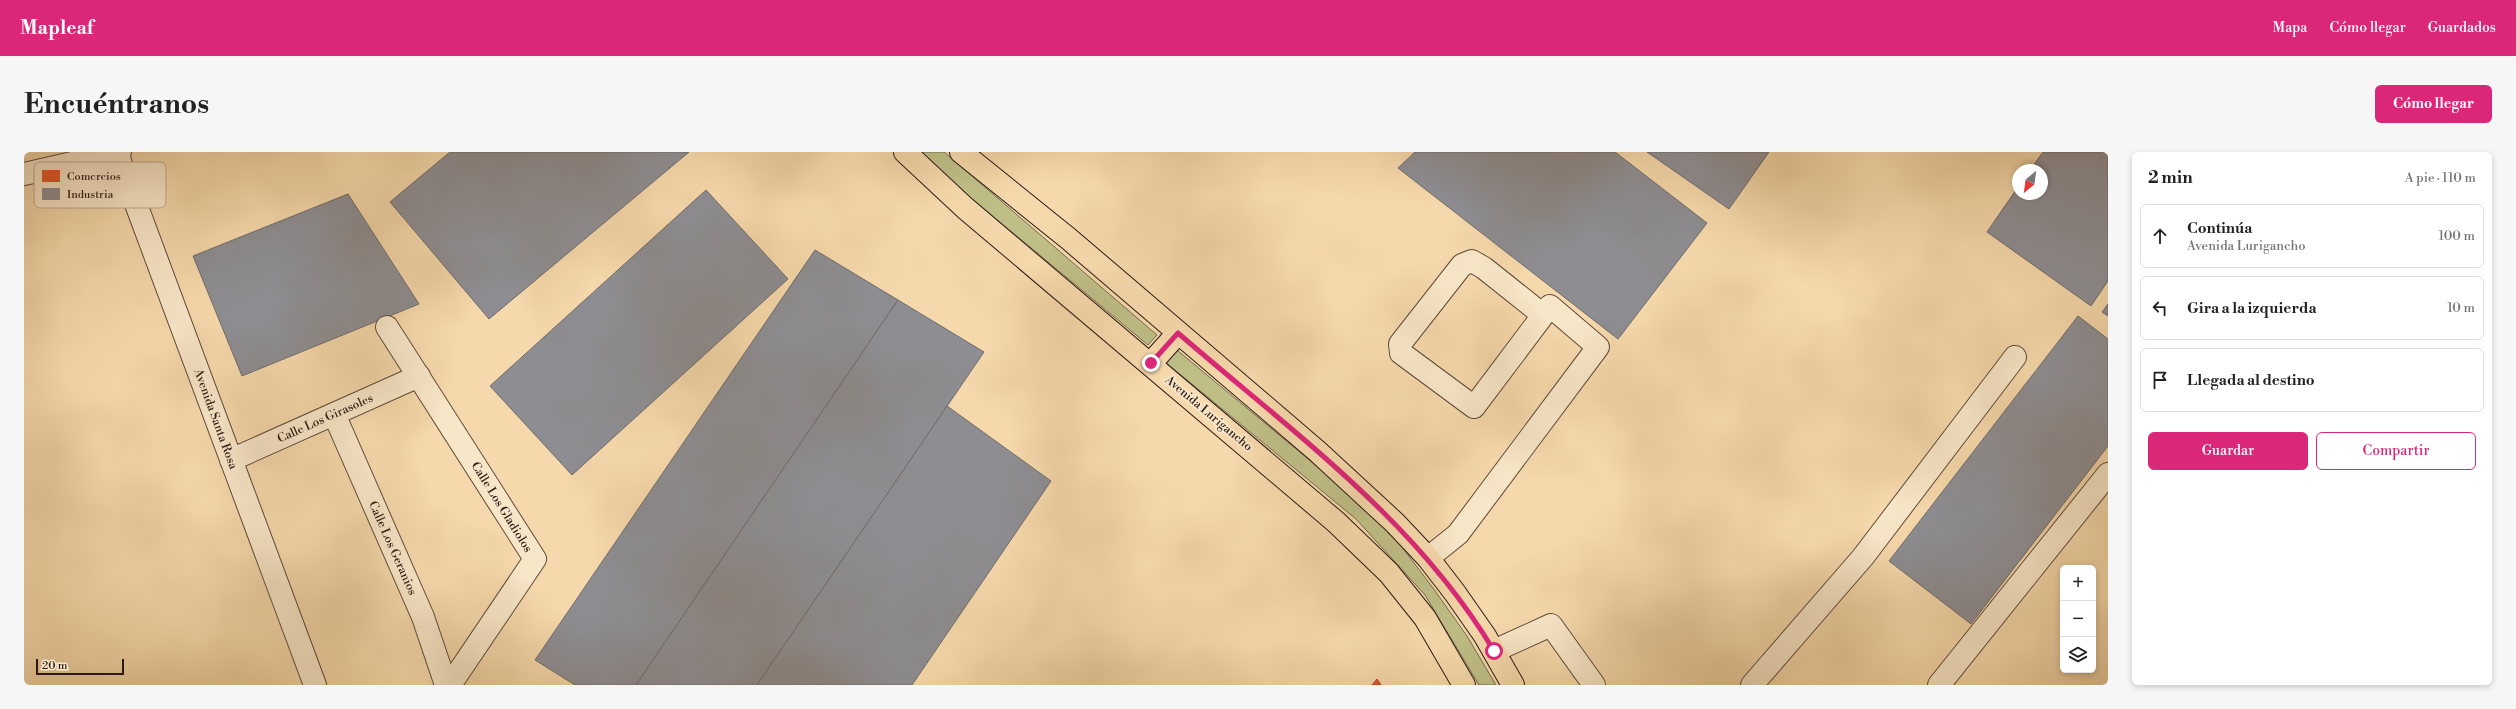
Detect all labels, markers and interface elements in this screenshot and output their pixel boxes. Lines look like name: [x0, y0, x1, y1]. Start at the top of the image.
text: Mapleaf: [20, 16, 93, 40]
text: Mapa: [2273, 19, 2307, 37]
text: Cómo llegar: [2329, 19, 2406, 37]
text: Guardados: [2428, 19, 2496, 37]
button: Cómo llegar: [2375, 85, 2492, 123]
text: Encuéntranos: [24, 87, 209, 122]
legend: [34, 162, 166, 208]
north arrow: [2012, 164, 2048, 200]
text: 2 min: [2148, 167, 2193, 189]
text: Comercios: [67, 170, 121, 184]
text: A pie · 110 m: [2405, 170, 2476, 186]
text: Industria: [67, 188, 114, 202]
text: Continúa: [2187, 219, 2252, 238]
icon: ahead: [2149, 225, 2171, 247]
text: 100 m: [2439, 228, 2475, 244]
text: Avenida Lurigancho: [2187, 238, 2306, 254]
icon: left: [2149, 297, 2171, 319]
text: Gira a la izquierda: [2187, 299, 2317, 318]
text: 10 m: [2447, 300, 2475, 316]
route end: [1142, 354, 1160, 372]
street label: Avenida Santa Rosa: [190, 366, 241, 472]
icon: arrive: [2149, 369, 2171, 391]
text: Llegada al destino: [2187, 371, 2315, 390]
street label: Avenida Lurigancho: [1161, 372, 1256, 454]
street label: Calle Los Girasoles: [275, 391, 375, 446]
button: Guardar: [2148, 432, 2308, 470]
button: Compartir: [2316, 432, 2476, 470]
street label: Calle Los Gladiolos: [468, 459, 535, 555]
street label: Calle Los Geranios: [365, 499, 420, 598]
map controls: [2060, 565, 2096, 673]
button: +: [2060, 565, 2096, 601]
button: −: [2060, 601, 2096, 637]
button: layers: [2060, 637, 2096, 673]
route start: [1485, 642, 1503, 660]
scale bar: [36, 657, 124, 676]
text: 20 m: [42, 659, 67, 673]

